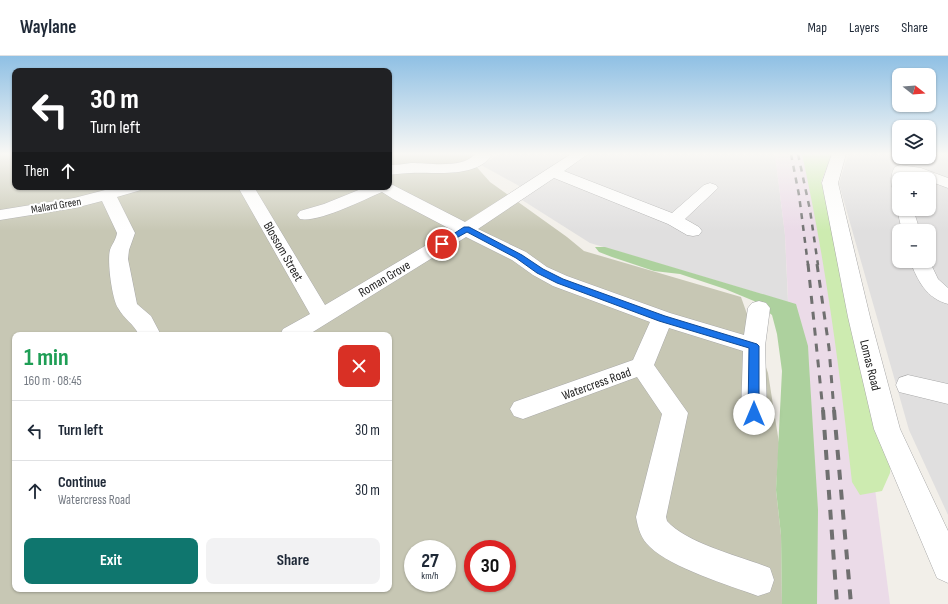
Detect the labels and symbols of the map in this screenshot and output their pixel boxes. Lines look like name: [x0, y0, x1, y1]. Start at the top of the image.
north arrow: [892, 68, 936, 112]
street label: Mallard Green: [30, 195, 82, 216]
street label: Blossom Street: [260, 219, 307, 284]
pin: [425, 227, 459, 261]
street label: Roman Grove: [356, 257, 413, 301]
street label: Lomas Road: [856, 338, 884, 392]
street label: Watercress Road: [560, 364, 633, 404]
position arrow: [733, 393, 775, 435]
speed limit sign: 30: [464, 540, 516, 592]

